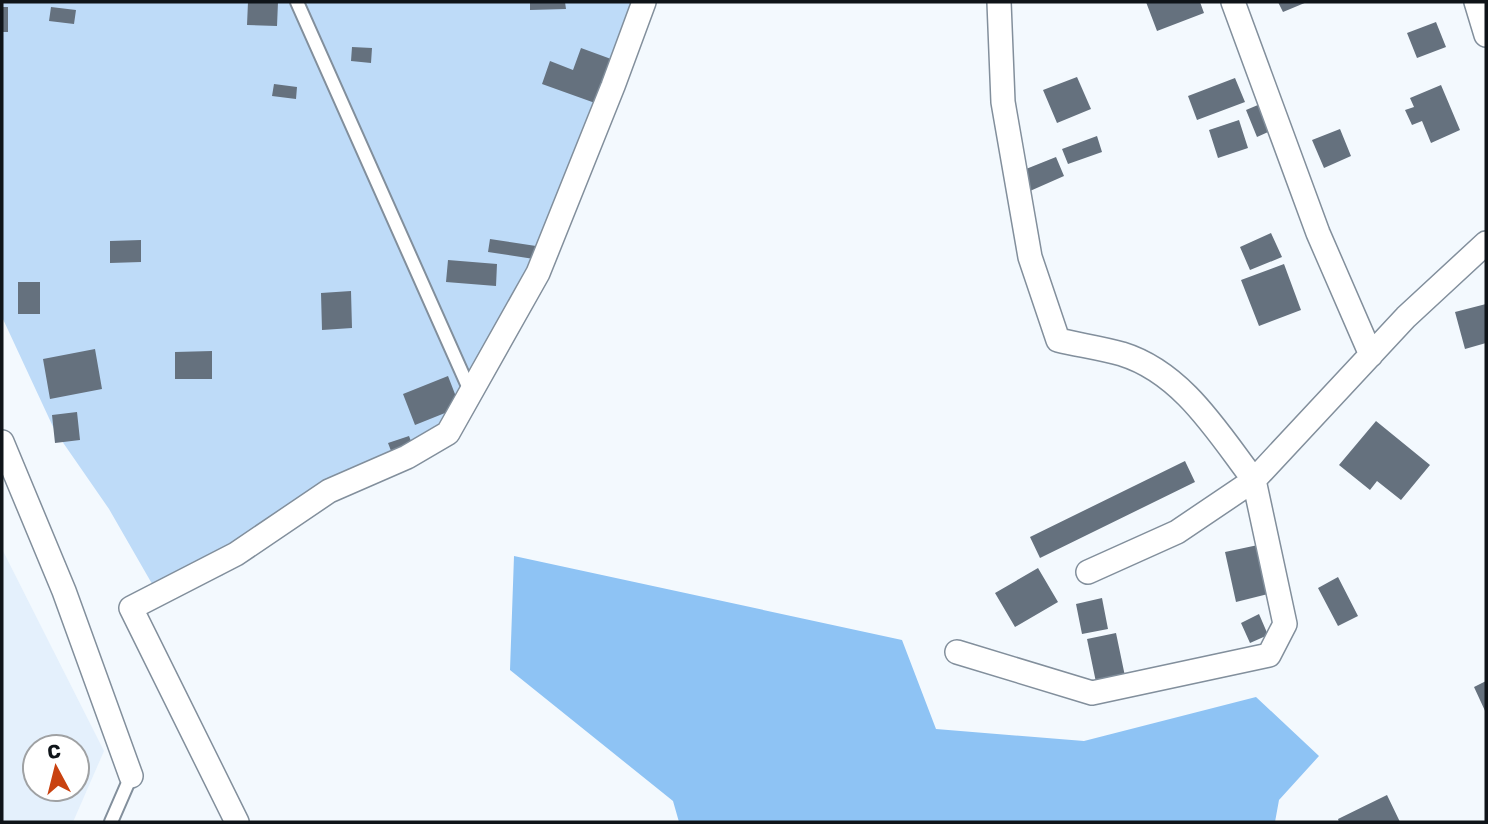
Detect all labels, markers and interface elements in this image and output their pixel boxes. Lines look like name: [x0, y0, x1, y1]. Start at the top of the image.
north arrow: [21, 733, 91, 803]
text: С: [46, 739, 62, 764]

